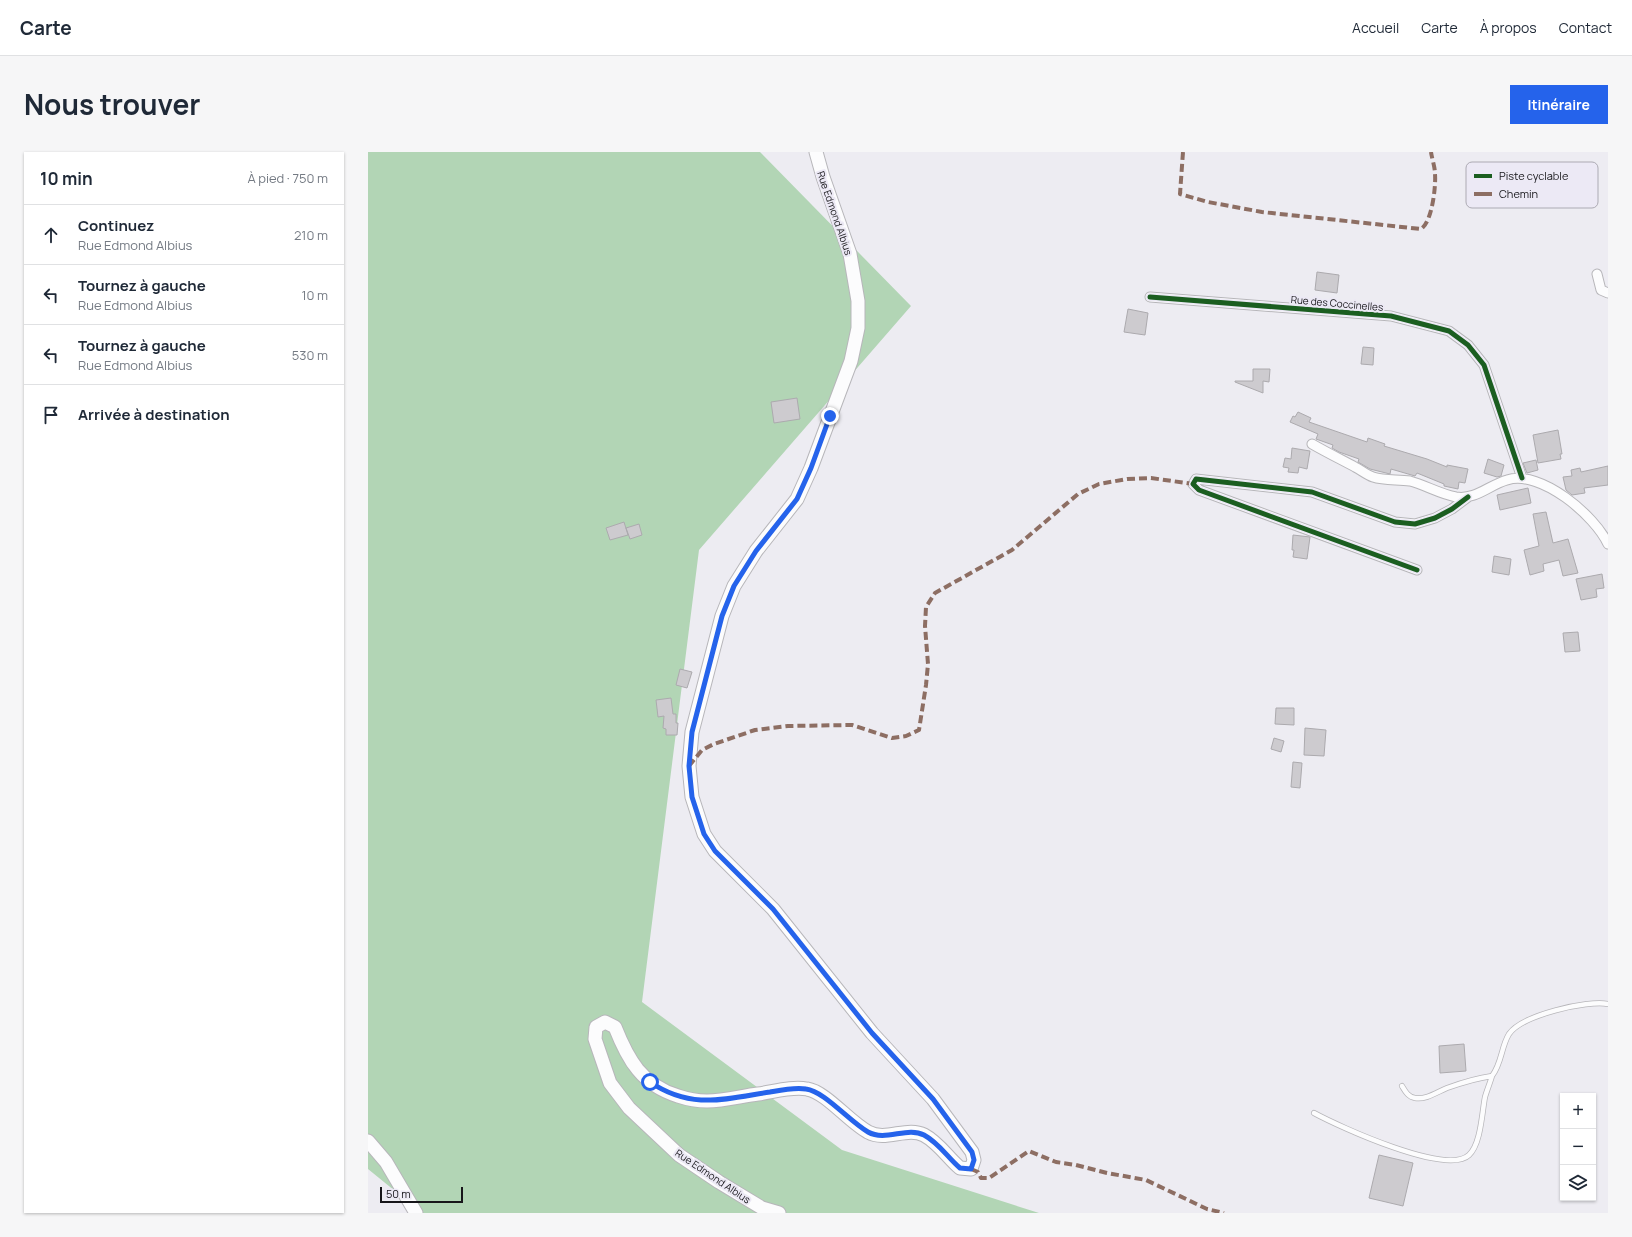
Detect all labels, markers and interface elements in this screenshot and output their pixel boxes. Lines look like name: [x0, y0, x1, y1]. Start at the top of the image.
text: Carte: [20, 15, 72, 41]
text: Accueil: [1352, 18, 1399, 37]
text: Carte: [1421, 18, 1458, 37]
text: À propos: [1480, 18, 1537, 37]
text: Contact: [1559, 18, 1612, 37]
text: Nous trouver: [24, 85, 200, 123]
button: Itinéraire: [1510, 85, 1608, 124]
legend: [1466, 162, 1598, 208]
text: 10 min: [40, 167, 93, 190]
text: Piste cyclable: [1499, 168, 1569, 183]
text: À pied · 750 m: [247, 169, 328, 187]
street label: Rue Edmond Albius: [814, 169, 856, 257]
text: Chemin: [1499, 186, 1538, 201]
text: Continuez: [78, 215, 154, 236]
icon: ahead: [40, 224, 62, 246]
text: 210 m: [294, 226, 328, 244]
text: Rue Edmond Albius: [78, 236, 192, 254]
text: Tournez à gauche: [78, 275, 206, 296]
icon: left: [40, 284, 62, 306]
text: 10 m: [301, 286, 328, 304]
street label: Rue des Coccinelles: [1290, 292, 1384, 314]
text: Rue Edmond Albius: [78, 296, 192, 314]
text: Tournez à gauche: [78, 335, 206, 356]
icon: left: [40, 344, 62, 366]
text: 530 m: [292, 346, 328, 364]
text: Rue Edmond Albius: [78, 356, 192, 374]
icon: arrive: [40, 404, 62, 426]
text: Arrivée à destination: [78, 404, 230, 425]
route end: [821, 407, 839, 425]
route start: [641, 1073, 659, 1091]
map controls: [1560, 1093, 1596, 1201]
button: +: [1560, 1093, 1596, 1129]
button: −: [1560, 1129, 1596, 1165]
street label: Rue Edmond Albius: [673, 1146, 753, 1206]
button: layers: [1560, 1165, 1596, 1201]
scale bar: [380, 1185, 463, 1204]
text: 50 m: [386, 1186, 411, 1201]

